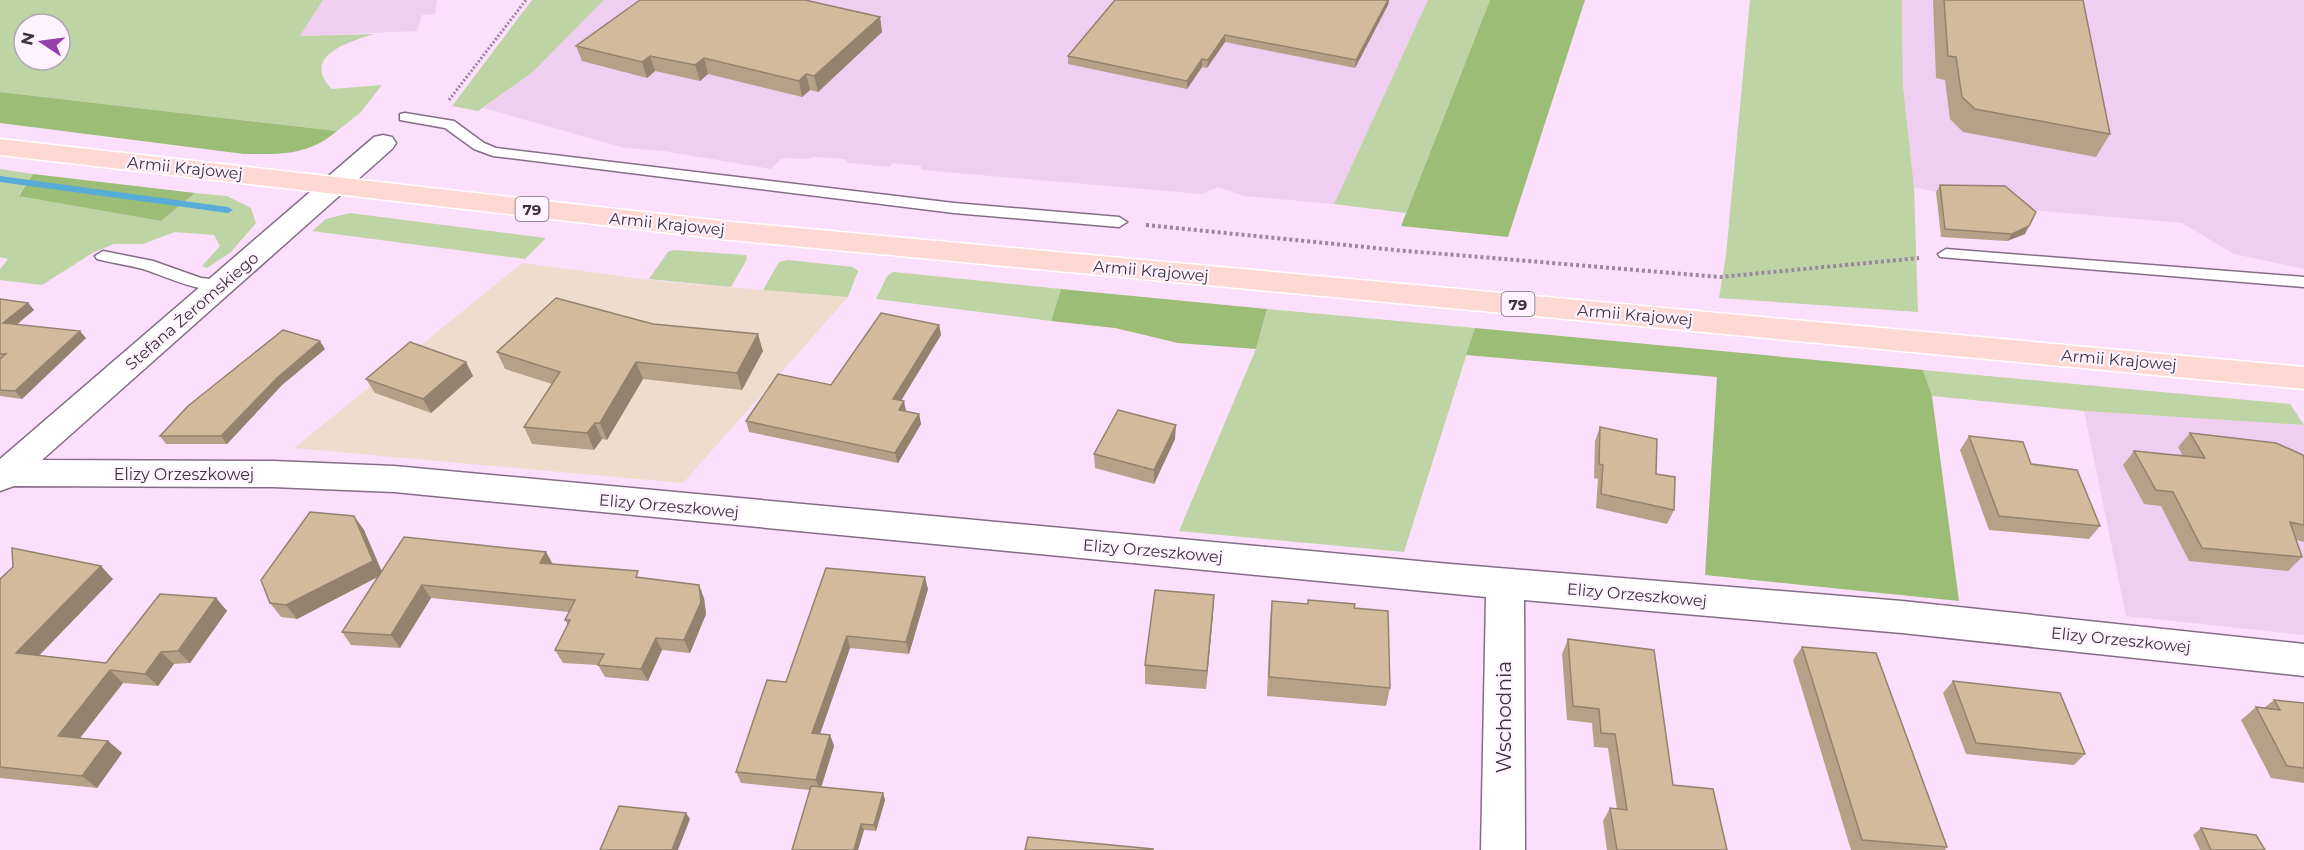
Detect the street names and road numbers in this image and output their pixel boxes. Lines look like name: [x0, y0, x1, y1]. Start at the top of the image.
street label: Armii Krajowej: [126, 152, 244, 184]
road number: 79: [516, 197, 548, 221]
street label: Armii Krajowej: [608, 208, 726, 240]
street label: Stefana Żeromskiego: [122, 248, 262, 374]
street label: Armii Krajowej: [1092, 256, 1210, 286]
road number: 79: [1502, 292, 1534, 316]
street label: Armii Krajowej: [1576, 300, 1694, 330]
street label: Armii Krajowej: [2060, 345, 2178, 375]
street label: Elizy Orzeszkowej: [114, 465, 254, 484]
street label: Elizy Orzeszkowej: [598, 490, 740, 522]
street label: Elizy Orzeszkowej: [1082, 535, 1224, 567]
street label: Elizy Orzeszkowej: [1566, 579, 1708, 611]
street label: Elizy Orzeszkowej: [2050, 623, 2192, 657]
street label: Wschodnia: [1492, 661, 1516, 773]

